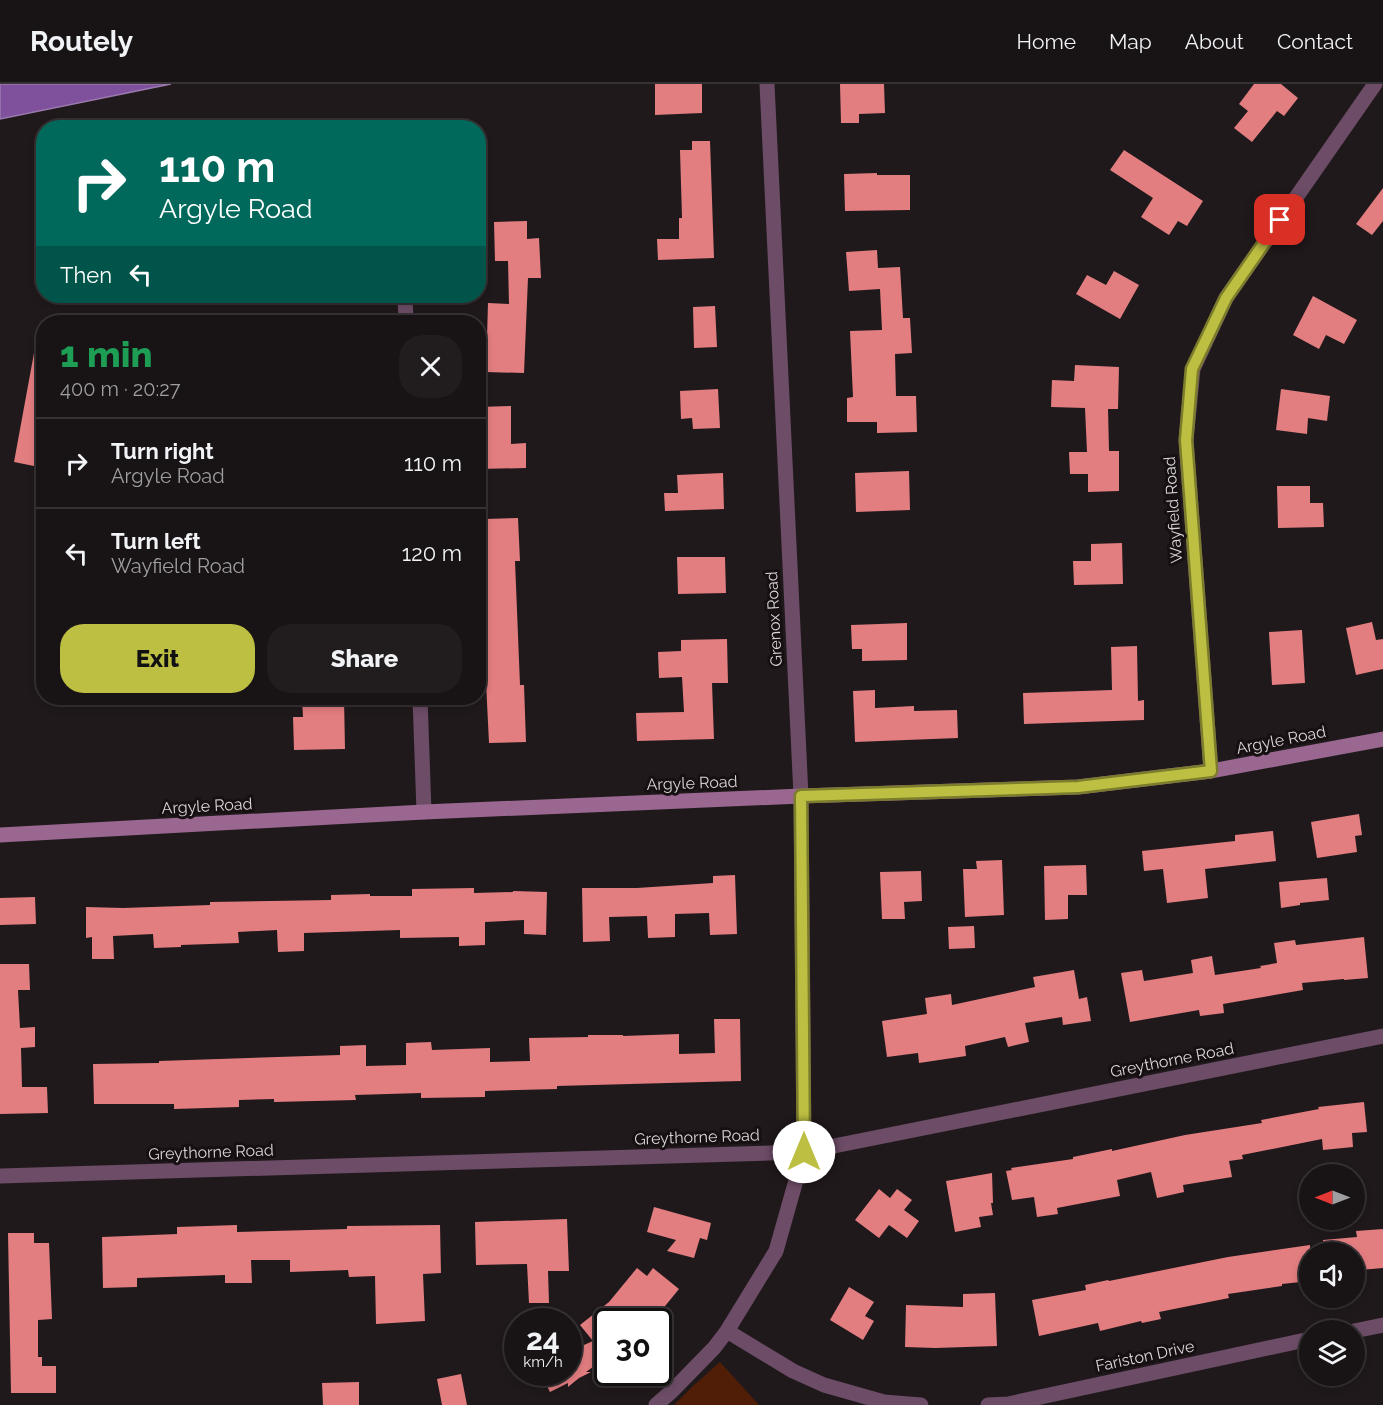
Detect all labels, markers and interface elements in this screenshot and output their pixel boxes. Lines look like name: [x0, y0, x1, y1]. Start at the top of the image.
text: Routely: [30, 25, 133, 58]
text: Home: [1017, 29, 1076, 54]
text: Map: [1109, 29, 1152, 54]
text: About: [1185, 29, 1244, 54]
text: Contact: [1277, 29, 1353, 54]
text: 110 m: [159, 143, 275, 192]
icon: right: [60, 144, 138, 222]
text: Argyle Road: [159, 193, 313, 224]
pin: [1254, 194, 1305, 245]
icon: arrive: [1263, 203, 1296, 236]
icon: left: [124, 258, 157, 291]
text: Then: [60, 262, 112, 288]
text: 1 min: [60, 333, 152, 375]
button: close: [399, 335, 462, 398]
text: 400 m · 20:27: [60, 377, 180, 401]
text: Turn right: [111, 438, 214, 464]
icon: right: [60, 447, 93, 480]
text: 110 m: [404, 450, 462, 476]
street label: Wayfield Road: [1160, 456, 1186, 564]
text: Argyle Road: [111, 464, 225, 488]
text: Turn left: [111, 528, 201, 554]
icon: left: [60, 537, 93, 570]
text: 120 m: [402, 540, 462, 566]
text: Wayfield Road: [111, 554, 245, 578]
street label: Grenox Road: [762, 571, 786, 667]
button: Exit: [60, 624, 255, 693]
button: Share: [267, 624, 462, 693]
street label: Argyle Road: [1235, 722, 1328, 758]
street label: Argyle Road: [646, 772, 738, 794]
street label: Argyle Road: [161, 794, 253, 818]
street label: Greythorne Road: [1109, 1039, 1236, 1081]
position arrow: [772, 1120, 836, 1184]
street label: Greythorne Road: [634, 1125, 760, 1149]
street label: Greythorne Road: [148, 1140, 274, 1164]
north arrow: [1299, 1164, 1365, 1230]
map controls: [1299, 1164, 1365, 1386]
button: sound: [1299, 1242, 1365, 1308]
speed limit sign: 30: [594, 1308, 672, 1386]
button: layers: [1299, 1320, 1365, 1386]
text: 24: [526, 1322, 560, 1357]
street label: Fariston Drive: [1094, 1336, 1196, 1376]
text: km/h: [523, 1353, 563, 1371]

